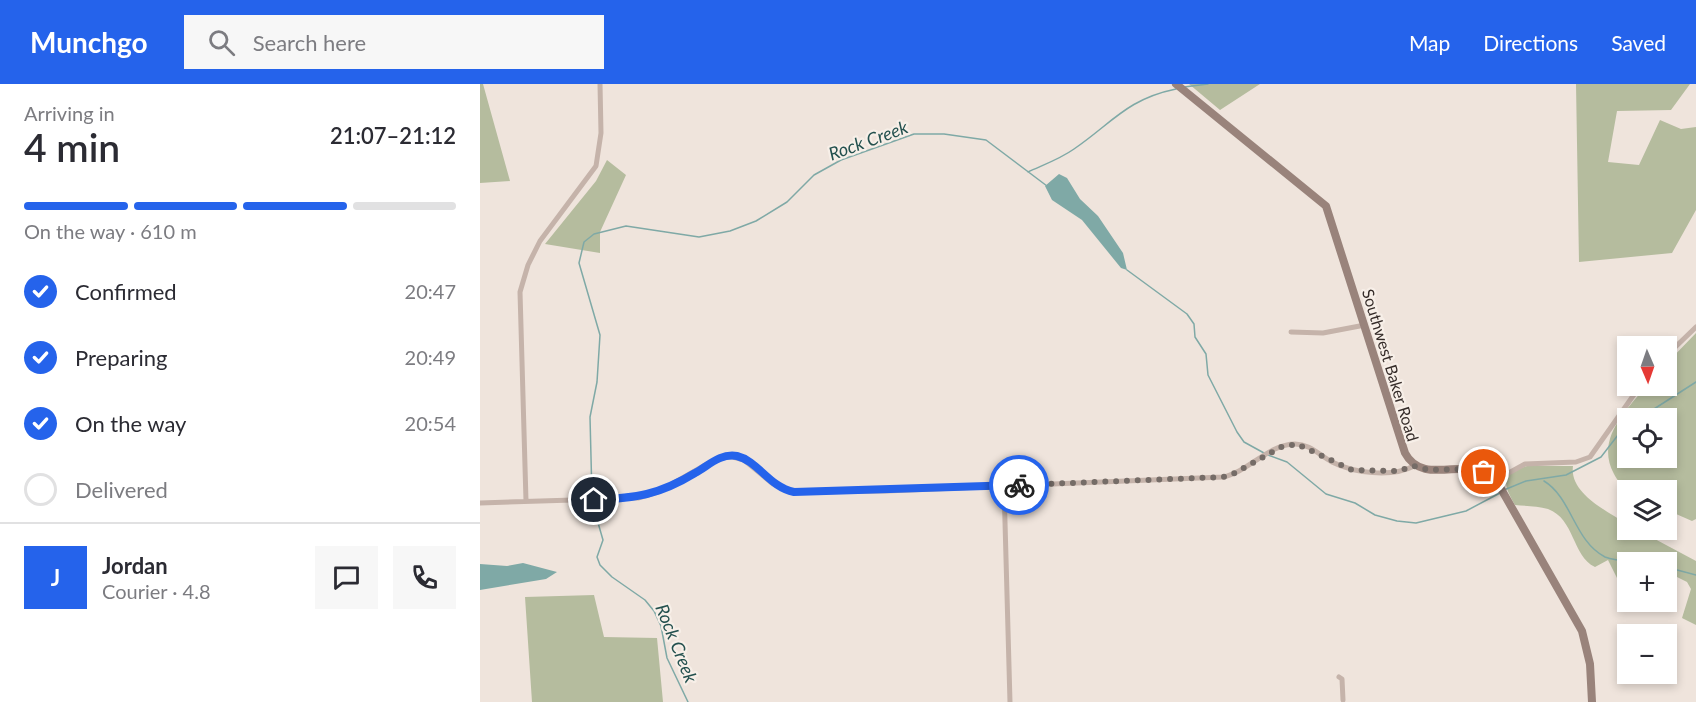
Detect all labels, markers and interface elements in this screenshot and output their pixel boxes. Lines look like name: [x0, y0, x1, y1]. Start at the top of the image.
search box: [184, 15, 604, 69]
text: Munchgo: [30, 25, 148, 59]
icon: search: [205, 26, 238, 59]
text: Search here: [253, 29, 366, 56]
text: Map: [1409, 30, 1450, 55]
text: Directions: [1483, 30, 1578, 55]
text: Saved: [1611, 30, 1666, 55]
text: Arriving in: [24, 101, 115, 125]
water label: Rock Creek: [825, 115, 911, 165]
text: 21:07–21:12: [330, 122, 456, 149]
text: 4 min: [24, 124, 120, 170]
text: On the way · 610 m: [24, 219, 197, 243]
icon: check: [24, 275, 57, 308]
text: Confirmed: [75, 278, 177, 305]
text: 20:47: [405, 279, 456, 303]
street label: Southwest Baker Road: [1359, 287, 1423, 443]
north arrow: [1617, 336, 1677, 396]
map controls: [1617, 336, 1677, 684]
icon: check: [24, 341, 57, 374]
text: Preparing: [75, 344, 167, 371]
text: 20:49: [405, 345, 456, 369]
icon: check: [24, 407, 57, 440]
button: locate: [1617, 408, 1677, 468]
text: On the way: [75, 410, 186, 437]
text: 20:54: [405, 411, 456, 435]
pin: [1458, 446, 1509, 497]
courier: [989, 455, 1049, 515]
icon: bag: [1467, 455, 1500, 488]
icon: bike: [1003, 469, 1036, 502]
pin: [568, 474, 619, 525]
text: Delivered: [75, 476, 168, 503]
button: layers: [1617, 480, 1677, 540]
icon: home: [577, 483, 610, 516]
button: chat: [315, 546, 378, 609]
button: phone: [393, 546, 456, 609]
text: Jordan: [102, 552, 168, 579]
button: +: [1617, 552, 1677, 612]
text: J: [51, 564, 60, 591]
text: Courier · 4.8: [102, 579, 211, 603]
water label: Rock Creek: [651, 600, 703, 686]
button: −: [1617, 624, 1677, 684]

